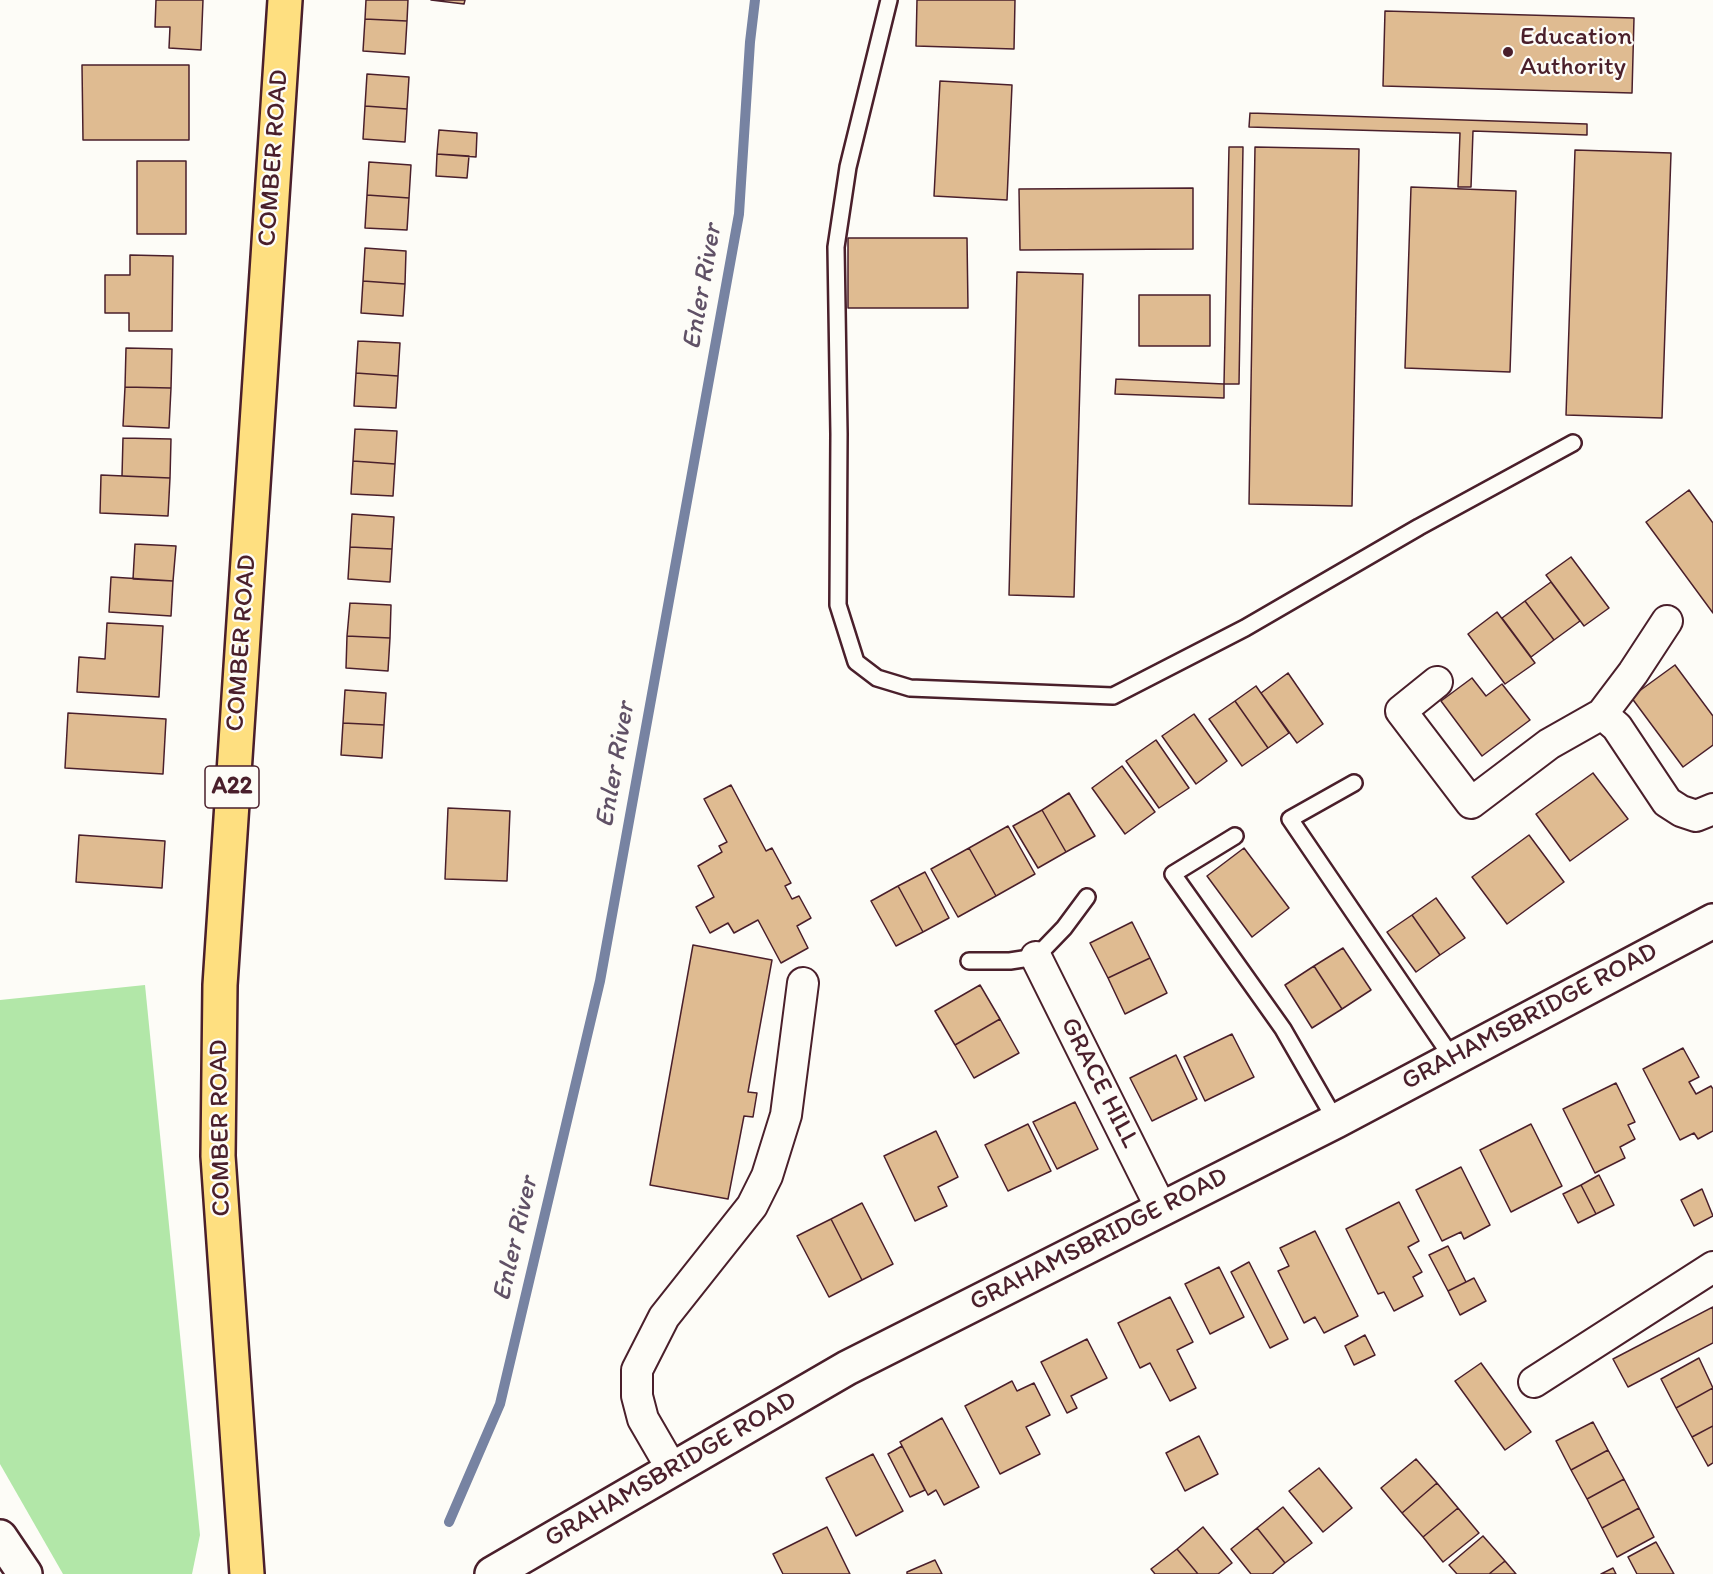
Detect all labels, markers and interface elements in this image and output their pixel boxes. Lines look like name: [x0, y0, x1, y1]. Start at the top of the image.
place label: Education Authority: [1520, 21, 1632, 82]
marker: Education Authority: [1501, 45, 1515, 59]
street label: COMBER ROAD: [252, 68, 296, 248]
water label: Enler River: [676, 222, 730, 352]
street label: COMBER ROAD: [220, 553, 264, 733]
water label: Enler River: [589, 700, 643, 830]
road number: A22: [205, 766, 259, 808]
street label: GRAHAMSBRIDGE ROAD: [1397, 936, 1663, 1098]
street label: GRACE HILL: [1053, 1013, 1145, 1153]
street label: COMBER ROAD: [204, 1039, 238, 1217]
street label: GRAHAMSBRIDGE ROAD: [965, 1161, 1233, 1319]
water label: Enler River: [486, 1174, 546, 1304]
street label: GRAHAMSBRIDGE ROAD: [540, 1385, 802, 1555]

